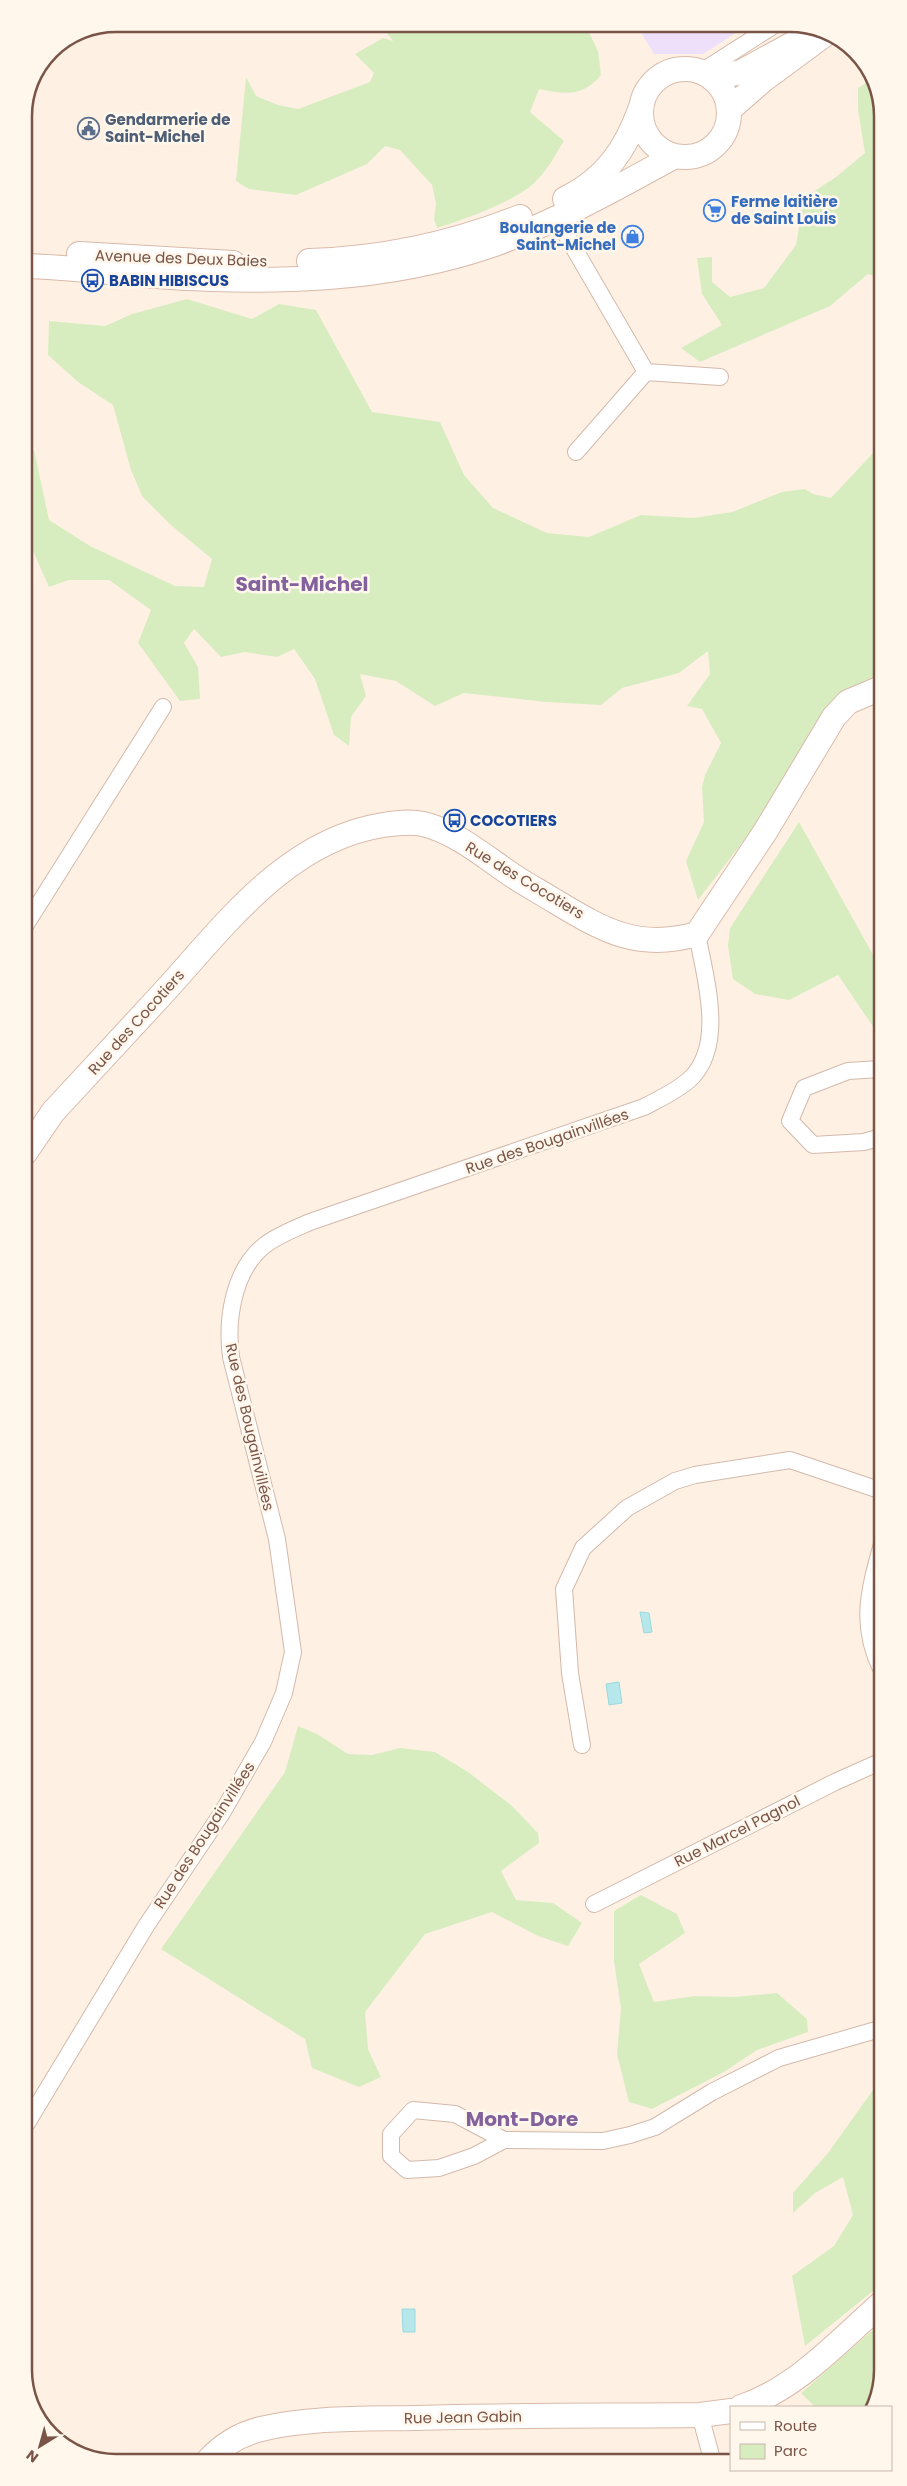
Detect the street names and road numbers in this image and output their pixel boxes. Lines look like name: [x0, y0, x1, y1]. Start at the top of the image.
street label: Avenue des Deux Baies: [94, 244, 268, 272]
street label: Rue des Cocotiers: [462, 836, 588, 924]
street label: Rue des Cocotiers: [83, 965, 189, 1079]
street label: Rue des Bougainvillées: [463, 1103, 632, 1179]
street label: Rue des Bougainvillées: [221, 1341, 280, 1513]
street label: Rue des Bougainvillées: [149, 1757, 260, 1913]
street label: Rue Marcel Pagnol: [670, 1790, 804, 1872]
street label: Rue Jean Gabin: [404, 2405, 522, 2429]

